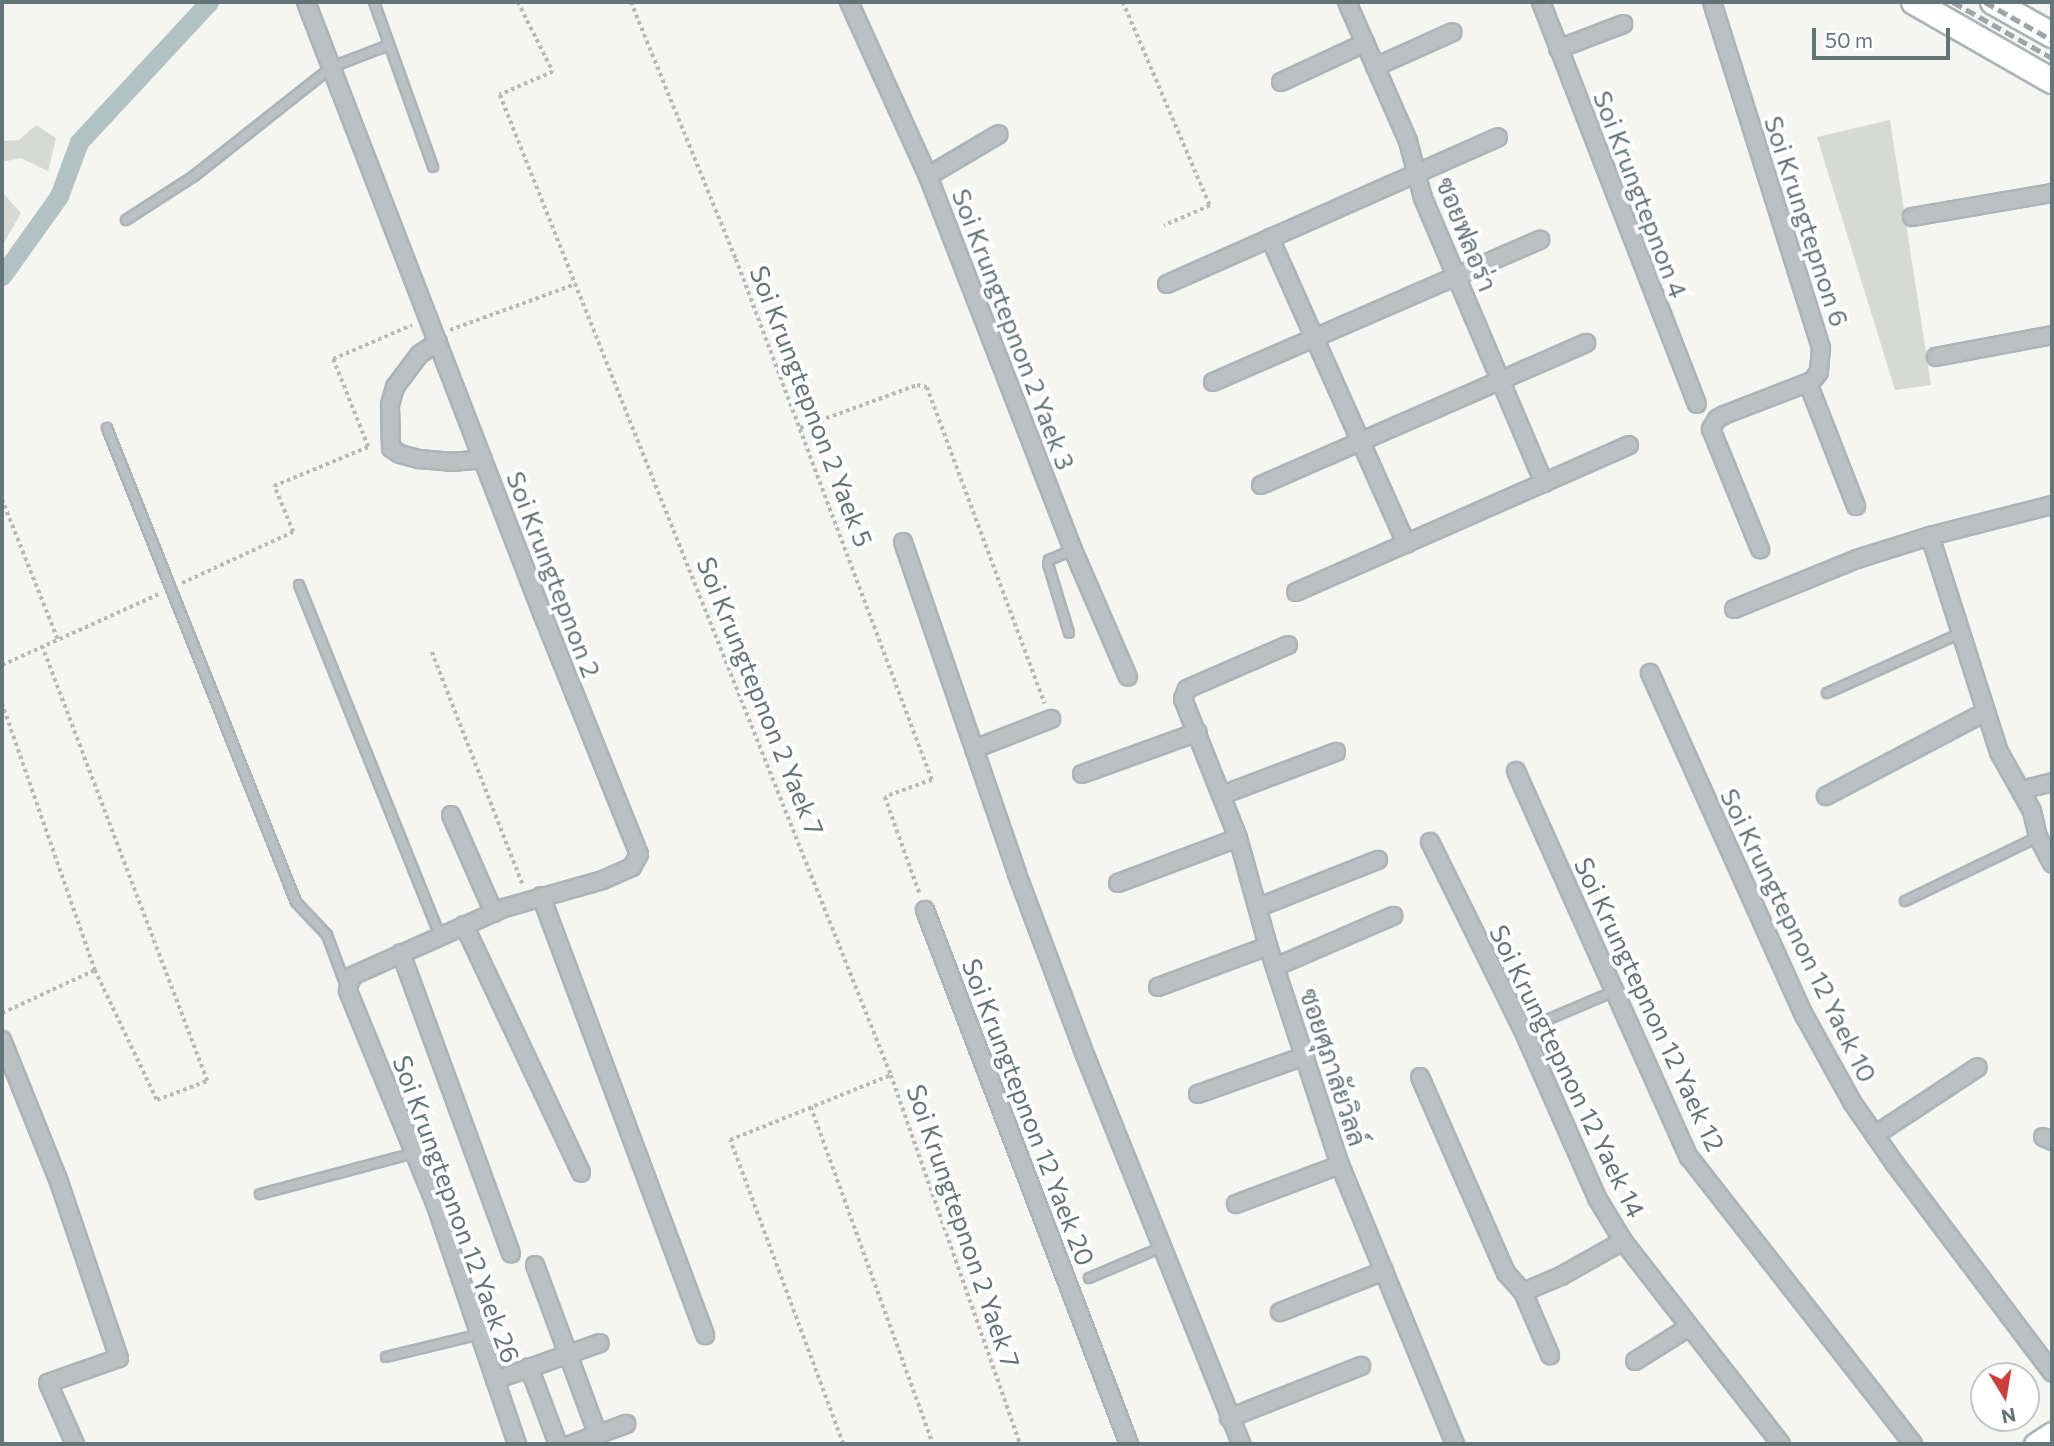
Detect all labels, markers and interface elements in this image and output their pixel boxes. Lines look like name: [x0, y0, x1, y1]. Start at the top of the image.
scale bar: [1816, 14, 1954, 58]
text: 50 m: [1825, 27, 1873, 52]
street label: Soi Krungtepnon 4: [1587, 86, 1695, 302]
street label: Soi Krungtepnon 6: [1758, 112, 1856, 330]
street label: ซอยฟลอร่า: [1430, 172, 1504, 296]
street label: Soi Krungtepnon 2 Yaek 3: [946, 184, 1082, 474]
street label: Soi Krungtepnon 2 Yaek 5: [744, 261, 880, 551]
street label: Soi Krungtepnon 2: [500, 467, 608, 681]
street label: Soi Krungtepnon 2 Yaek 7: [691, 552, 831, 840]
street label: Soi Krungtepnon 12 Yaek 10: [1714, 783, 1884, 1087]
street label: Soi Krungtepnon 12 Yaek 12: [1568, 852, 1732, 1156]
street label: Soi Krungtepnon 12 Yaek 14: [1483, 920, 1653, 1222]
street label: Soi Krungtepnon 12 Yaek 20: [956, 954, 1102, 1270]
street label: ซอยศุภาลัยวิลล์: [1294, 984, 1374, 1150]
street label: Soi Krungtepnon 12 Yaek 26: [387, 1051, 527, 1367]
street label: Soi Krungtepnon 2 Yaek 7: [901, 1080, 1027, 1372]
north arrow: [1970, 1362, 2040, 1432]
text: N: [2000, 1403, 2018, 1429]

